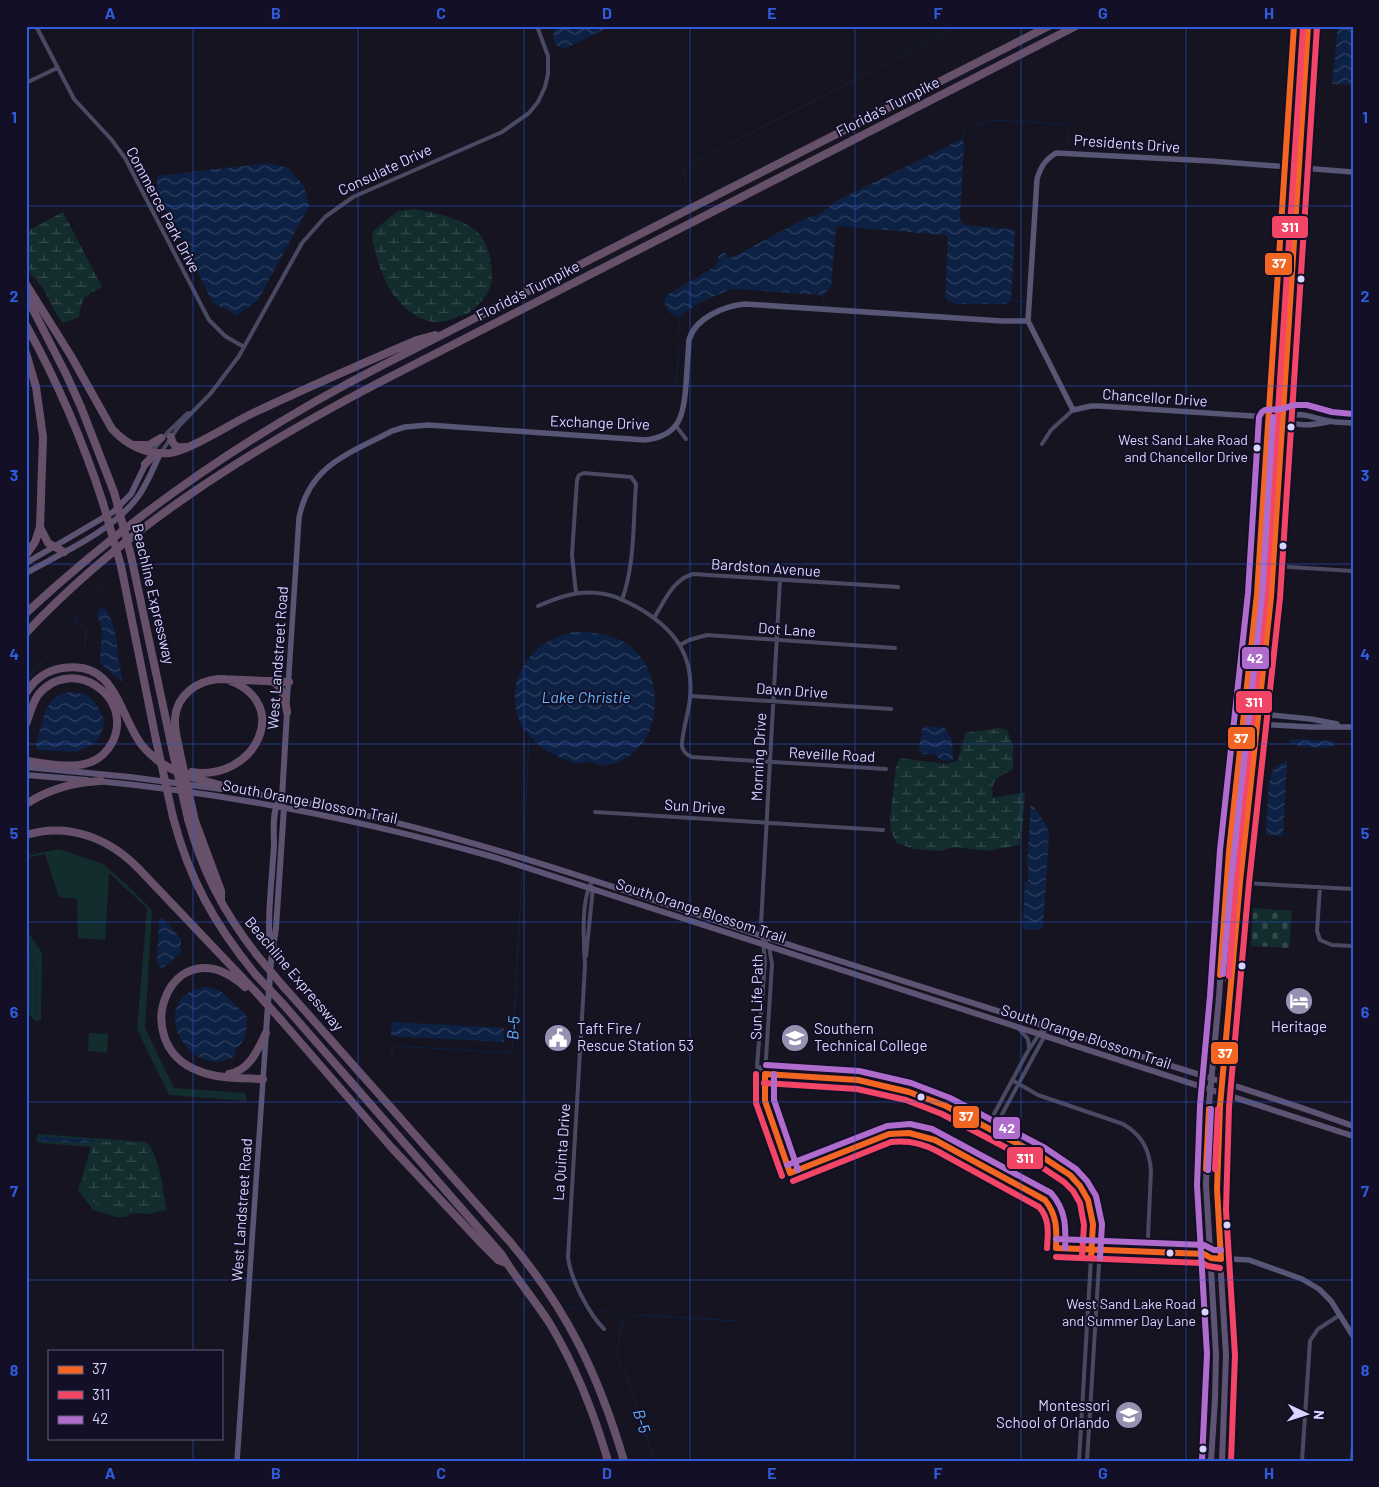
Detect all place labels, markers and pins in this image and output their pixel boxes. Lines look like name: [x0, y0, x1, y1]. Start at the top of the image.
unlabelled marker: [1296, 274, 1306, 284]
unlabelled marker: [1286, 422, 1296, 432]
place label: West Sand Lake Road and Chancellor Drive: [1118, 431, 1248, 465]
marker: West Sand Lake Road and Chancellor Drive: [1252, 443, 1262, 453]
unlabelled marker: [1278, 541, 1288, 551]
unlabelled marker: [1237, 961, 1247, 971]
hotel icon: Heritage: [1284, 986, 1314, 1016]
place label: Heritage: [1271, 1017, 1327, 1035]
place label: Taft Fire / Rescue Station 53: [577, 1019, 694, 1054]
place label: Southern Technical College: [814, 1019, 927, 1054]
public building icon: Taft Fire / Rescue Station 53: [543, 1023, 573, 1053]
school or university icon: Southern Technical College: [780, 1023, 810, 1053]
unlabelled marker: [916, 1092, 926, 1102]
unlabelled marker: [1222, 1220, 1232, 1230]
unlabelled marker: [1165, 1248, 1175, 1258]
place label: West Sand Lake Road and Summer Day Lane: [1062, 1295, 1196, 1329]
marker: West Sand Lake Road and Summer Day Lane: [1200, 1307, 1210, 1317]
place label: Montessori School of Orlando: [996, 1396, 1110, 1431]
school or university icon: Montessori School of Orlando: [1114, 1400, 1144, 1430]
unlabelled marker: [1198, 1444, 1208, 1454]

